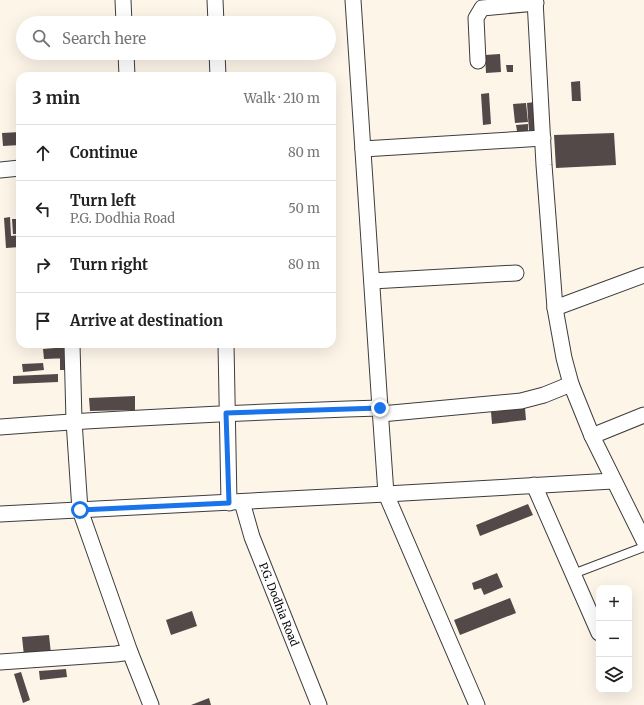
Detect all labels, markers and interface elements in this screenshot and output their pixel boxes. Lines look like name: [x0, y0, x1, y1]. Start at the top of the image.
search box: [16, 16, 336, 60]
icon: search: [30, 27, 52, 49]
text: Search here: [62, 29, 146, 48]
text: 3 min: [32, 87, 80, 109]
text: Walk · 210 m: [244, 90, 320, 107]
icon: ahead: [32, 142, 54, 164]
text: Continue: [70, 143, 138, 162]
text: 80 m: [288, 144, 320, 161]
text: Turn left: [70, 191, 136, 210]
icon: left: [32, 198, 54, 220]
text: 50 m: [288, 200, 320, 217]
text: P.G. Dodhia Road: [70, 210, 175, 227]
icon: right: [32, 254, 54, 276]
text: Turn right: [70, 255, 148, 274]
text: 80 m: [288, 256, 320, 273]
icon: arrive: [32, 310, 54, 332]
text: Arrive at destination: [70, 311, 223, 330]
route end: [371, 399, 389, 417]
route start: [71, 501, 89, 519]
street label: P.G. Dodhia Road: [256, 560, 302, 649]
map controls: [596, 585, 632, 693]
button: +: [596, 585, 632, 621]
button: −: [596, 621, 632, 657]
button: layers: [596, 657, 632, 693]

